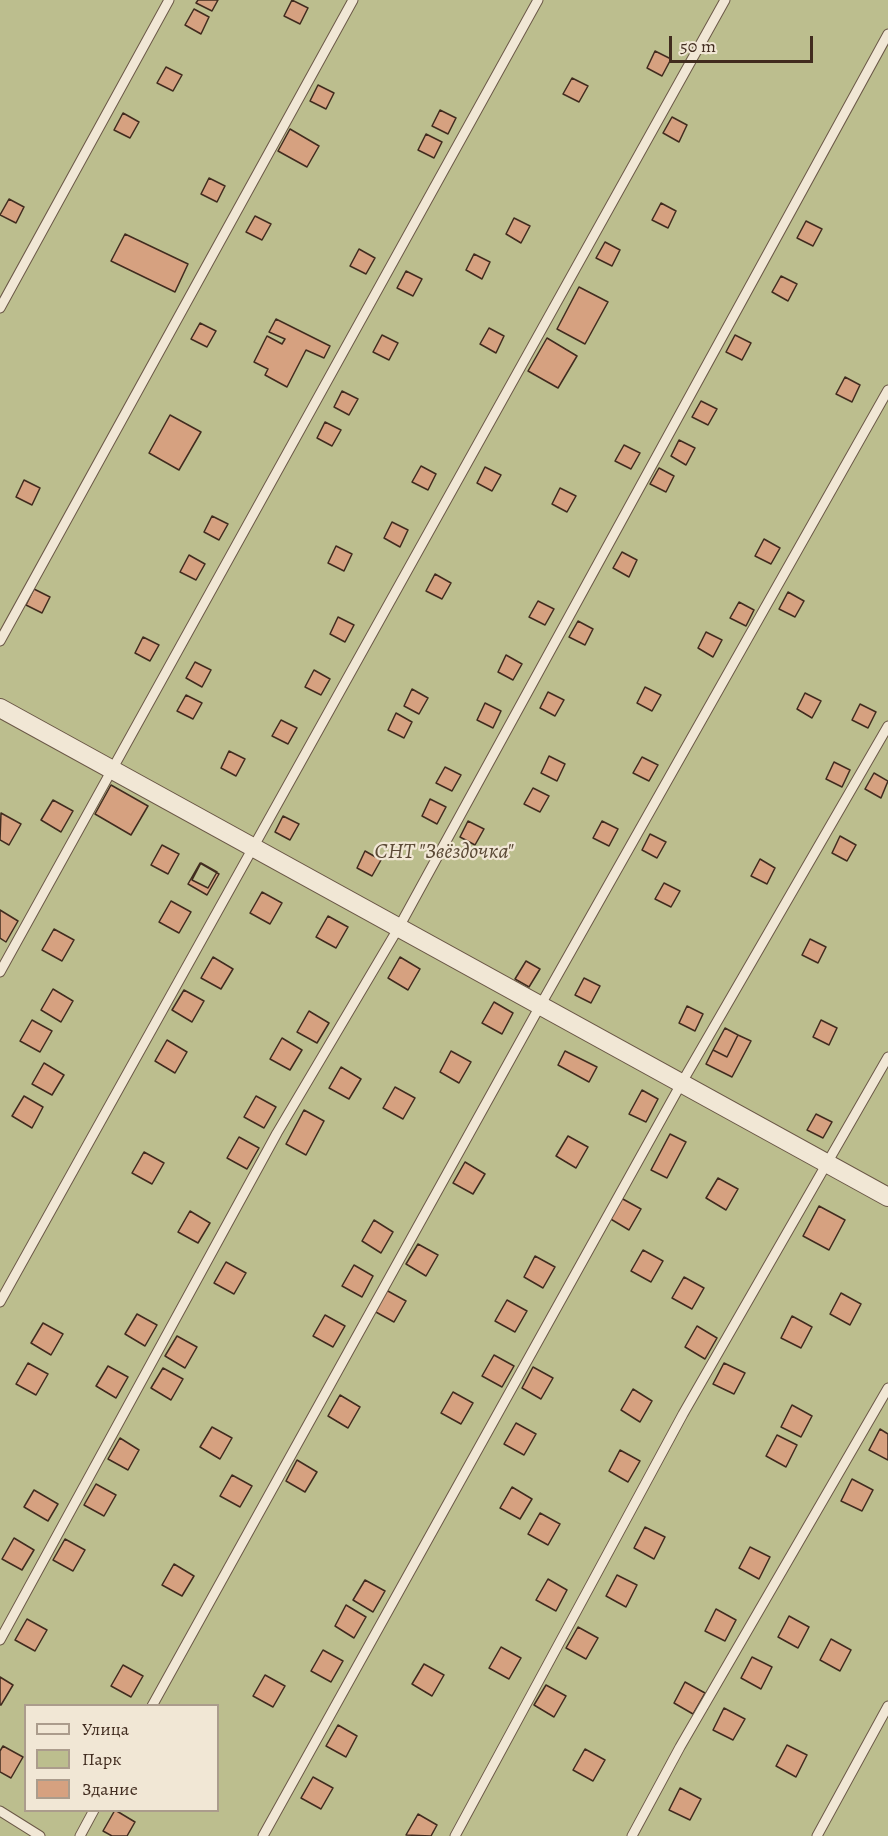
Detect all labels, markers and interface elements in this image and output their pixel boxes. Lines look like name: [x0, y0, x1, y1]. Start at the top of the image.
scale bar: [672, 24, 816, 62]
text: 50 m: [680, 34, 716, 58]
park label: СНТ "Звёздочка": [375, 840, 513, 866]
legend: [24, 1704, 219, 1812]
text: Улица: [82, 1717, 129, 1741]
text: Парк: [82, 1747, 122, 1771]
text: Здание: [82, 1777, 138, 1801]

